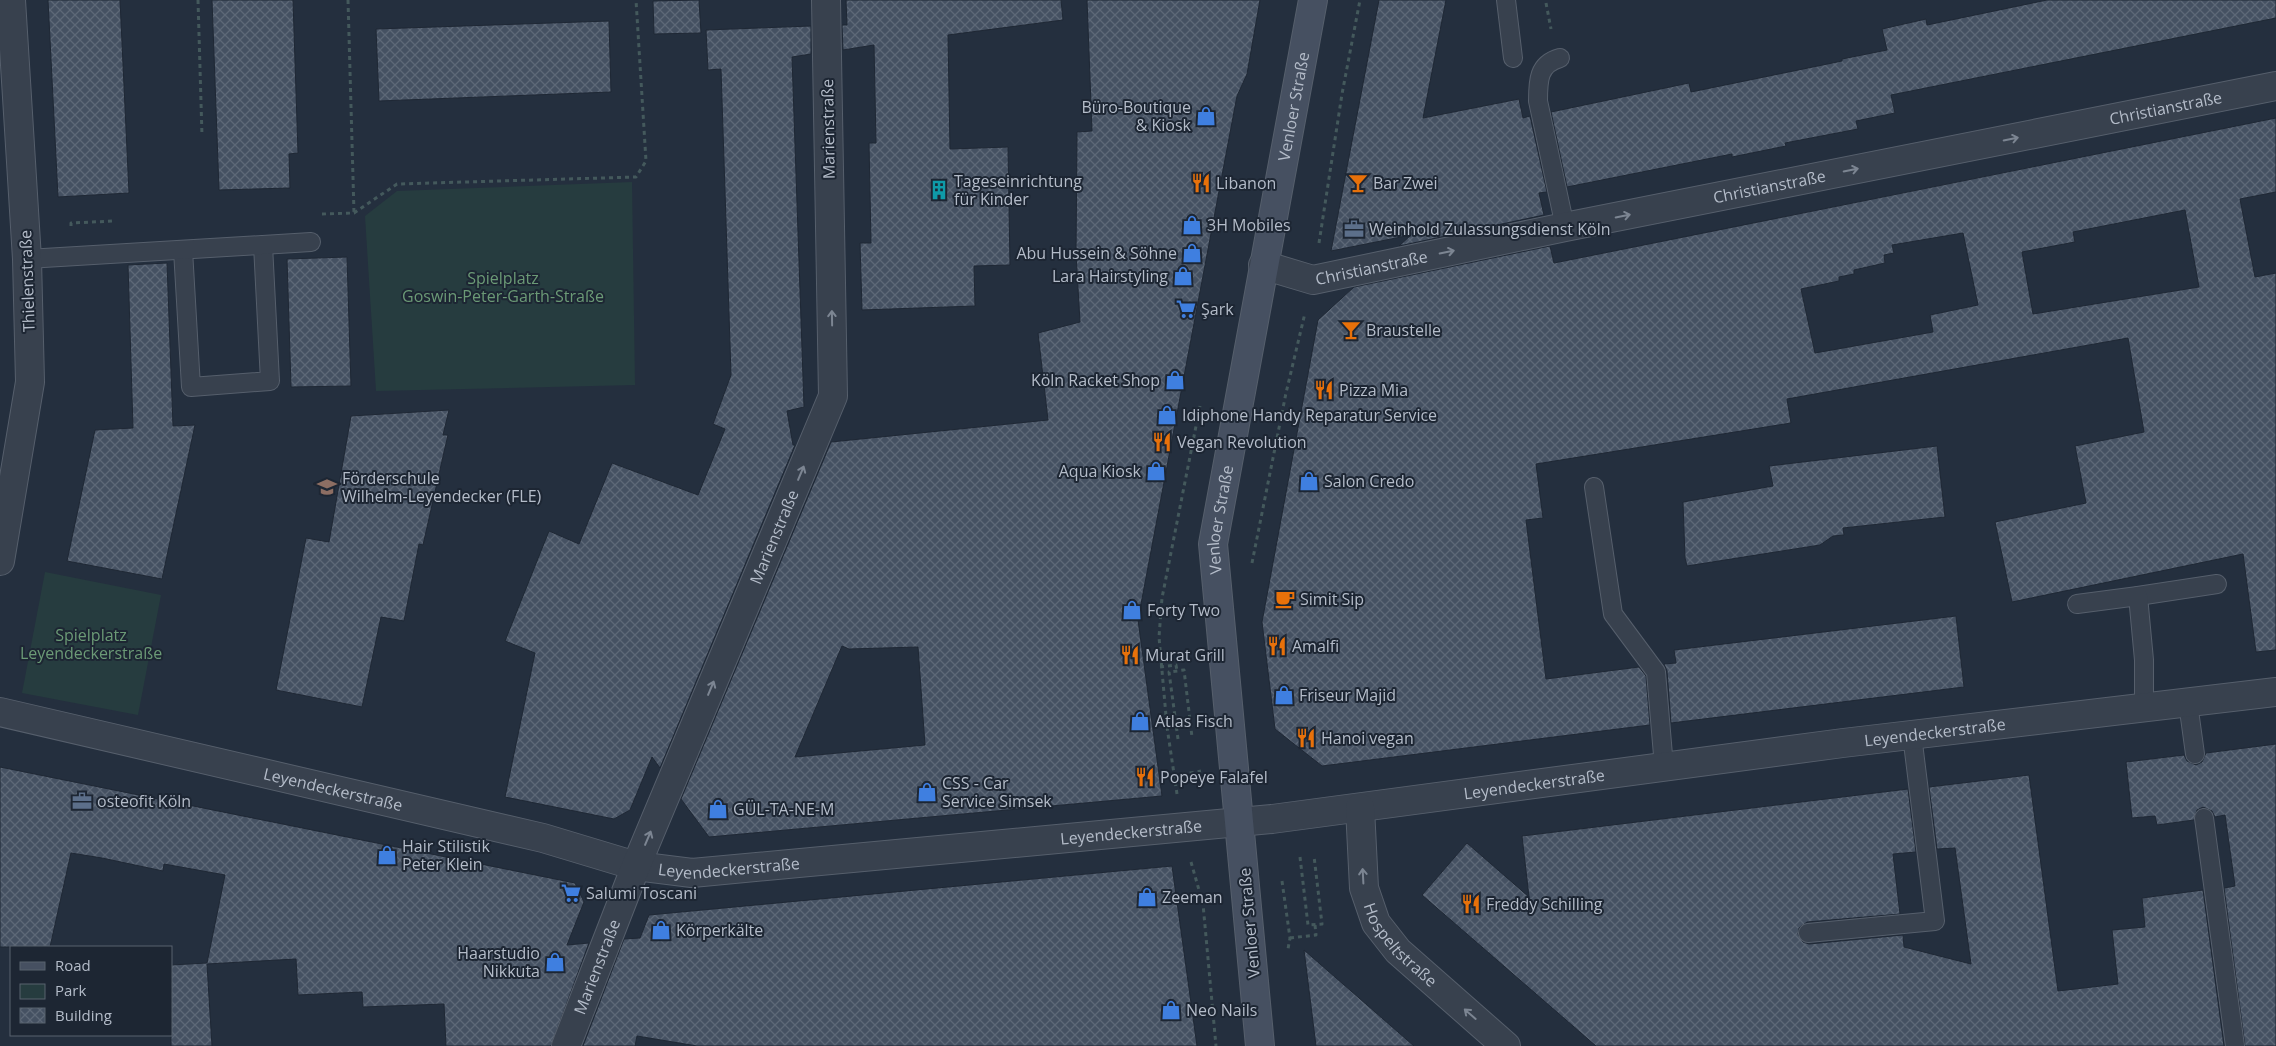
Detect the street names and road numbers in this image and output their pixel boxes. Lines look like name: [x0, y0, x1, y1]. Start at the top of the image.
street label: Venloer Straße: [1273, 50, 1314, 163]
street label: Marienstraße: [816, 79, 840, 179]
street label: Christianstraße: [2107, 86, 2224, 130]
street label: Christianstraße: [1711, 165, 1828, 208]
street label: Thielenstraße: [14, 230, 40, 332]
street label: Christianstraße: [1313, 245, 1430, 290]
street label: Venloer Straße: [1202, 463, 1238, 575]
street label: Marienstraße: [744, 486, 804, 587]
street label: Leyendeckerstraße: [1863, 713, 2007, 751]
street label: Leyendeckerstraße: [261, 763, 405, 816]
street label: Leyendeckerstraße: [1462, 764, 1606, 804]
street label: Leyendeckerstraße: [1059, 815, 1203, 850]
street label: Leyendeckerstraße: [657, 852, 801, 884]
street label: Venloer Straße: [1233, 867, 1265, 979]
street label: Hospeltstraße: [1359, 900, 1442, 992]
street label: Marienstraße: [568, 916, 625, 1018]

